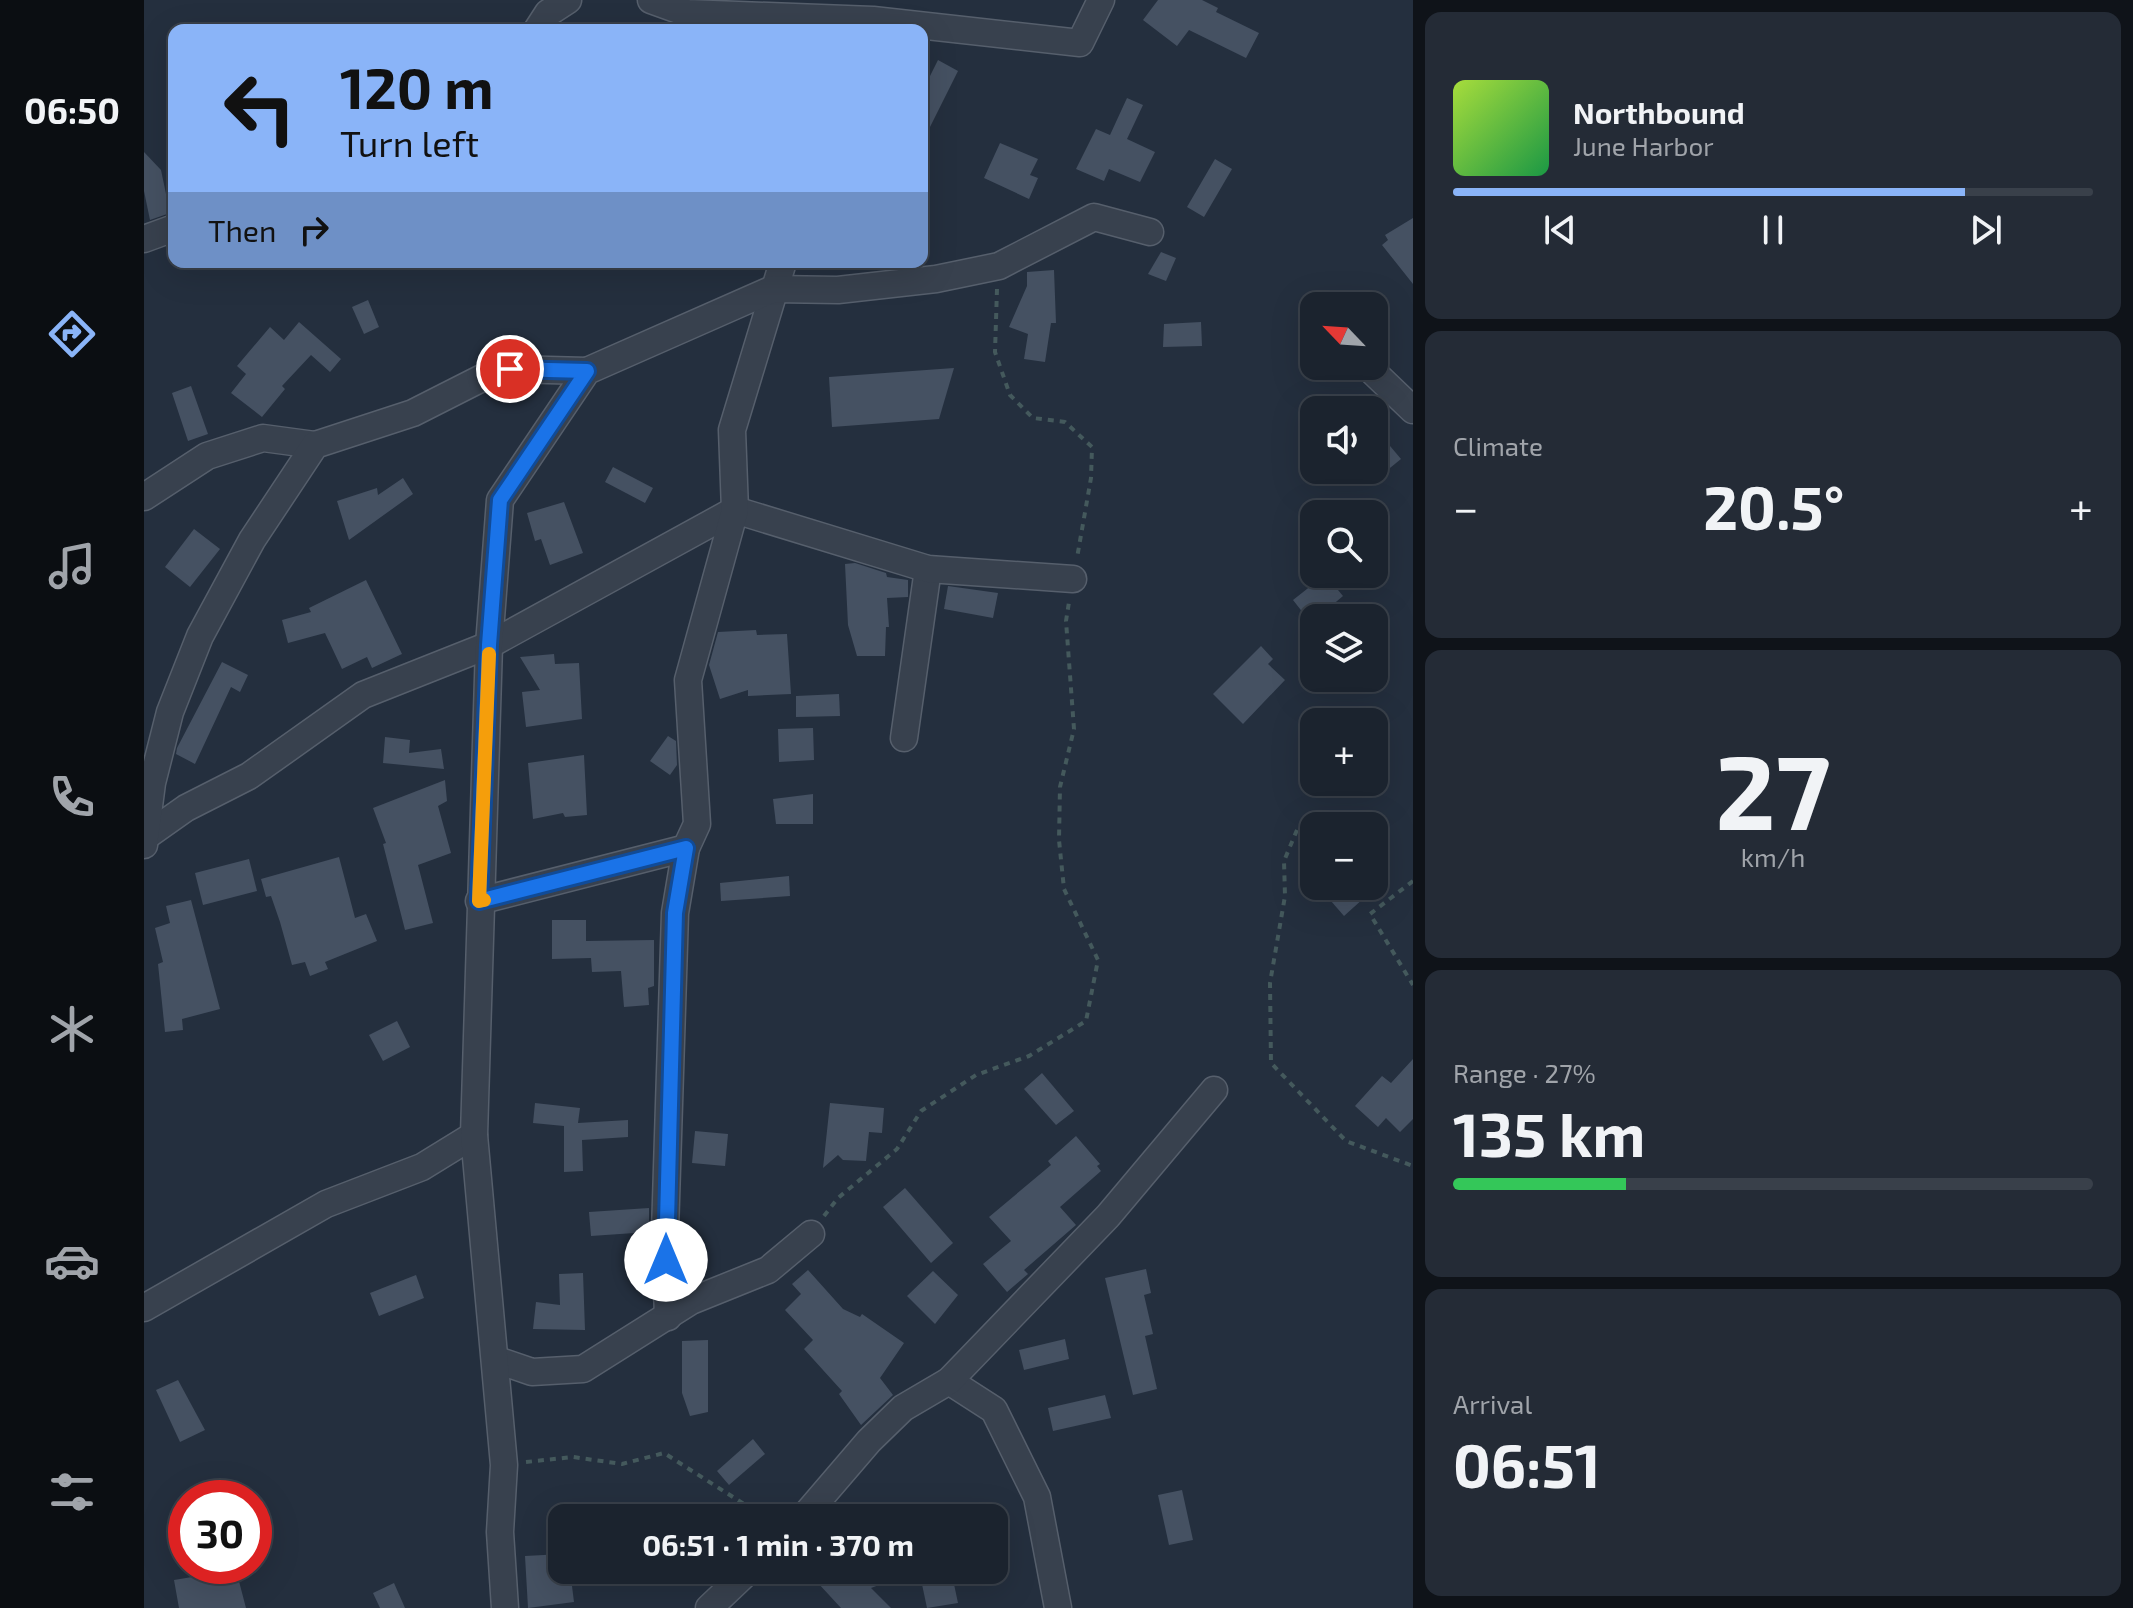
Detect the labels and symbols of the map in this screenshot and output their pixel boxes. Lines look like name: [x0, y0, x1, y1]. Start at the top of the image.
north arrow: [1300, 292, 1388, 380]
pin: [476, 335, 544, 403]
position arrow: [624, 1218, 708, 1302]
speed limit sign: 30: [168, 1480, 272, 1584]

